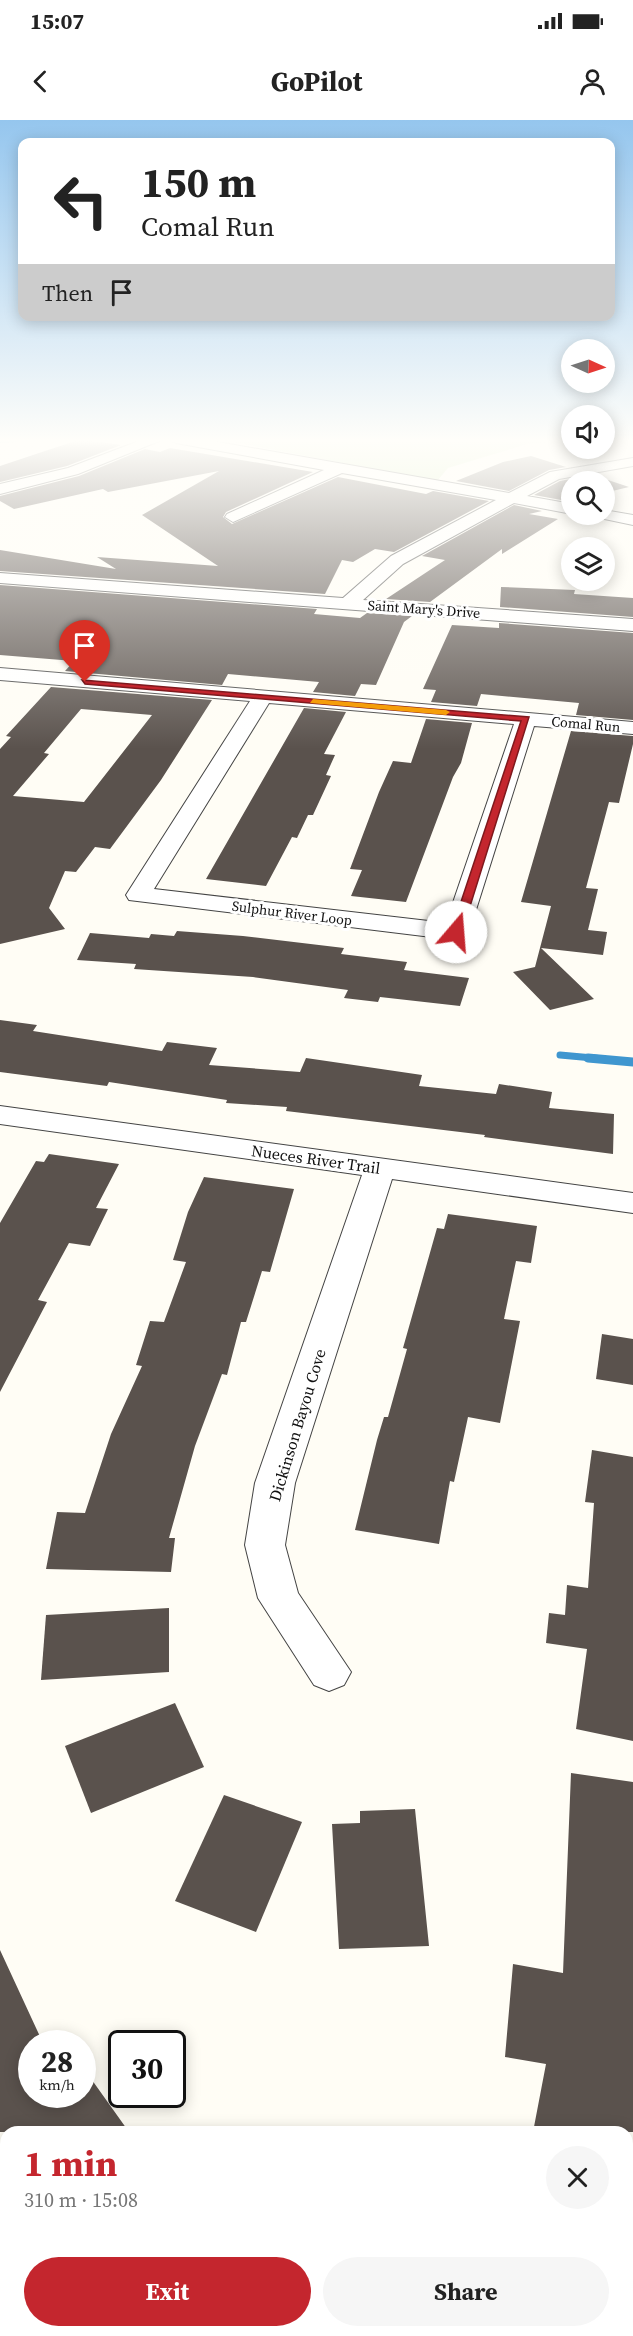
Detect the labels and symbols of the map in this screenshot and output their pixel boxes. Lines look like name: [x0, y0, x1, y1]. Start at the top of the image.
north arrow: [561, 339, 615, 393]
street label: Saint Mary's Drive: [367, 595, 481, 623]
pin: [59, 620, 110, 682]
street label: Comal Run: [551, 711, 622, 737]
street label: Sulphur River Loop: [231, 896, 353, 930]
position arrow: [424, 900, 488, 964]
street label: Nueces River Trail: [250, 1139, 382, 1179]
street label: Dickinson Bayou Cove: [263, 1346, 331, 1504]
speed limit sign: 30: [108, 2030, 186, 2108]

